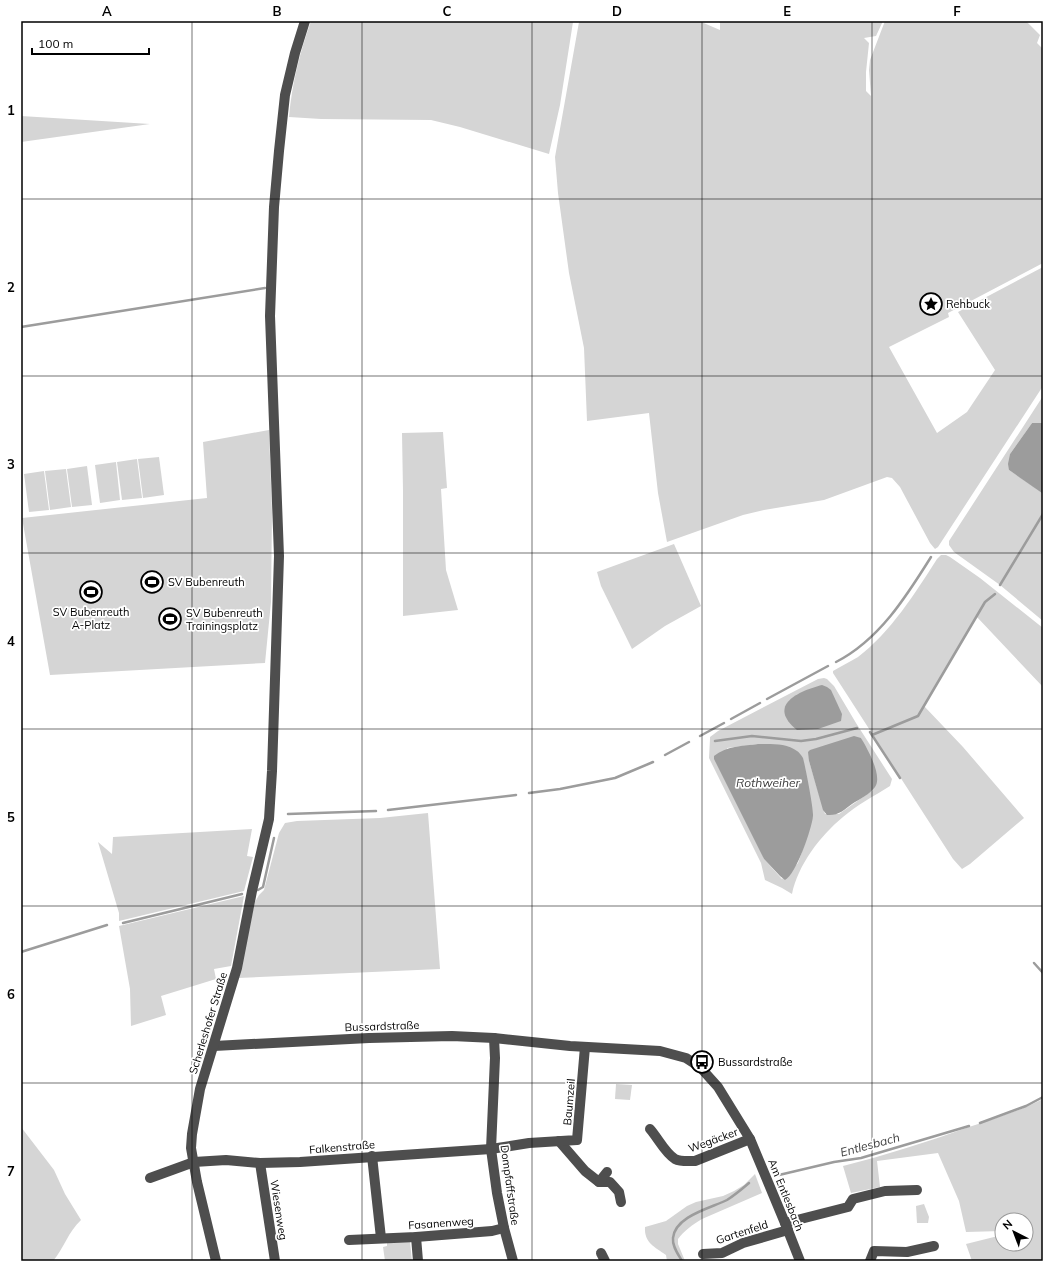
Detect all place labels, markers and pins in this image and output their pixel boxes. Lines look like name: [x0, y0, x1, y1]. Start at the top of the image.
place icon: Rehbuck: [918, 291, 944, 317]
place label: Rehbuck: [946, 297, 990, 311]
sports icon: SV Bubenreuth: [139, 569, 165, 595]
place label: SV Bubenreuth: [168, 575, 245, 589]
sports icon: SV Bubenreuth A-Platz: [78, 579, 104, 605]
place label: SV Bubenreuth A-Platz: [53, 605, 129, 632]
sports icon: SV Bubenreuth Trainingsplatz: [157, 606, 183, 632]
place label: SV Bubenreuth Trainingsplatz: [186, 606, 263, 633]
bus stop icon: Bussardstraße: [689, 1049, 715, 1075]
place label: Bussardstraße: [718, 1055, 793, 1069]

